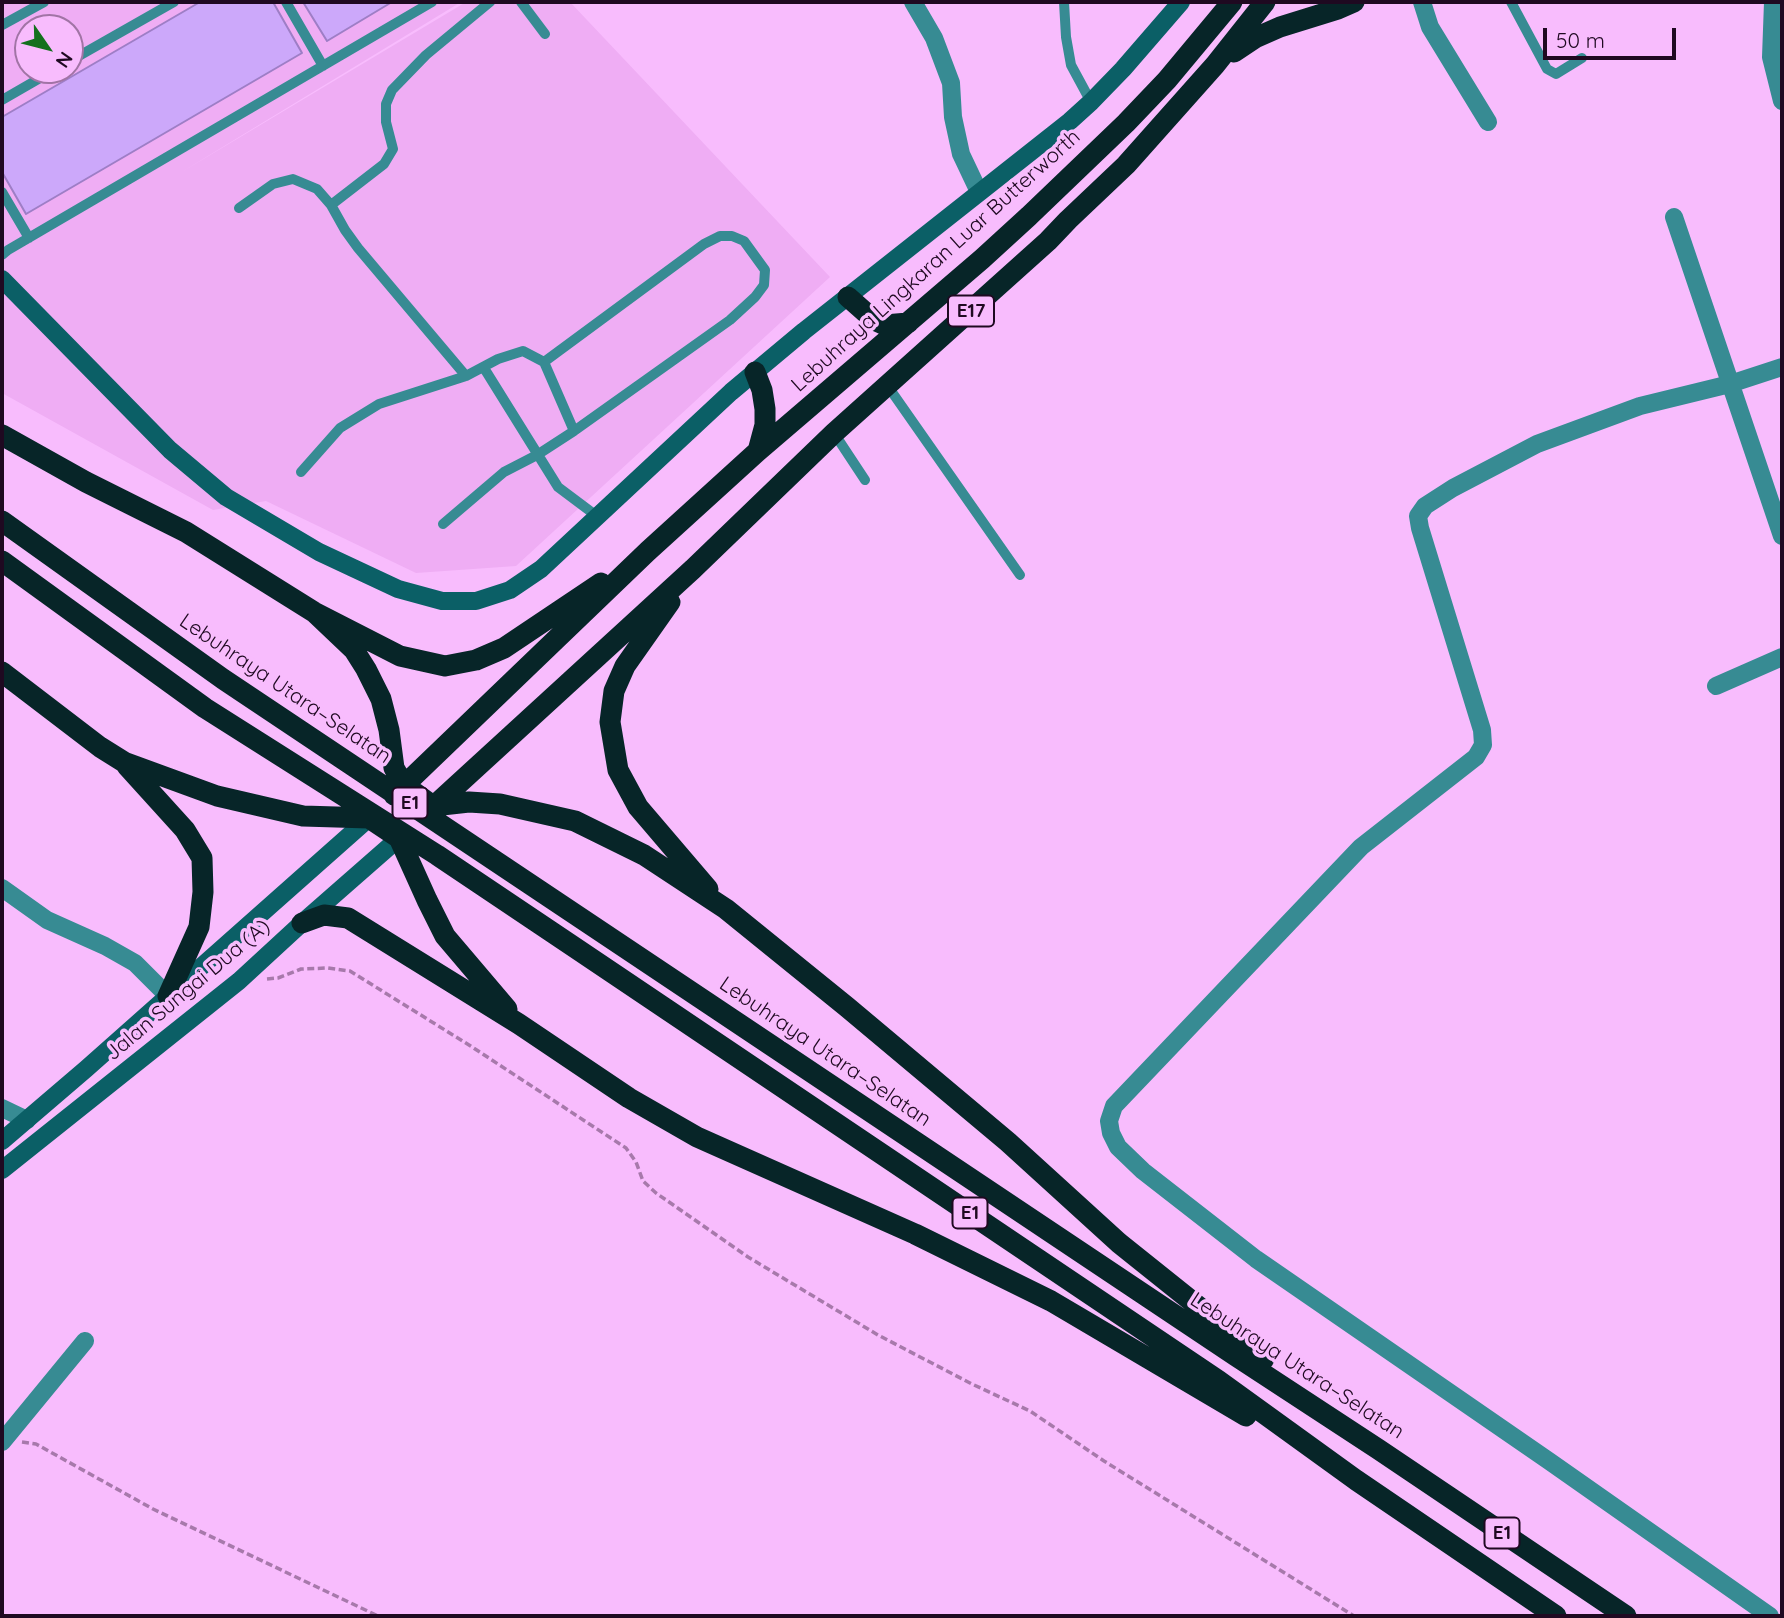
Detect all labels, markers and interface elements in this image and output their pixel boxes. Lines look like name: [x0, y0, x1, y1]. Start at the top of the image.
north arrow: [14, 14, 84, 84]
scale bar: [1546, 14, 1679, 58]
text: 50 m: [1556, 27, 1605, 53]
text: N: [51, 47, 78, 73]
street label: Lebuhraya Lingkaran Luar Butterworth: [786, 125, 1086, 397]
road number: E17: [948, 296, 994, 326]
street label: Lebuhraya Utara–Selatan: [174, 609, 396, 769]
road number: E1: [392, 788, 428, 818]
street label: Jalan Sungai Dua (A): [101, 914, 275, 1066]
street label: Lebuhraya Utara–Selatan: [714, 972, 936, 1132]
road number: E1: [953, 1198, 988, 1228]
street label: Lebuhraya Utara–Selatan: [1185, 1287, 1409, 1445]
road number: E1: [1484, 1518, 1520, 1548]

